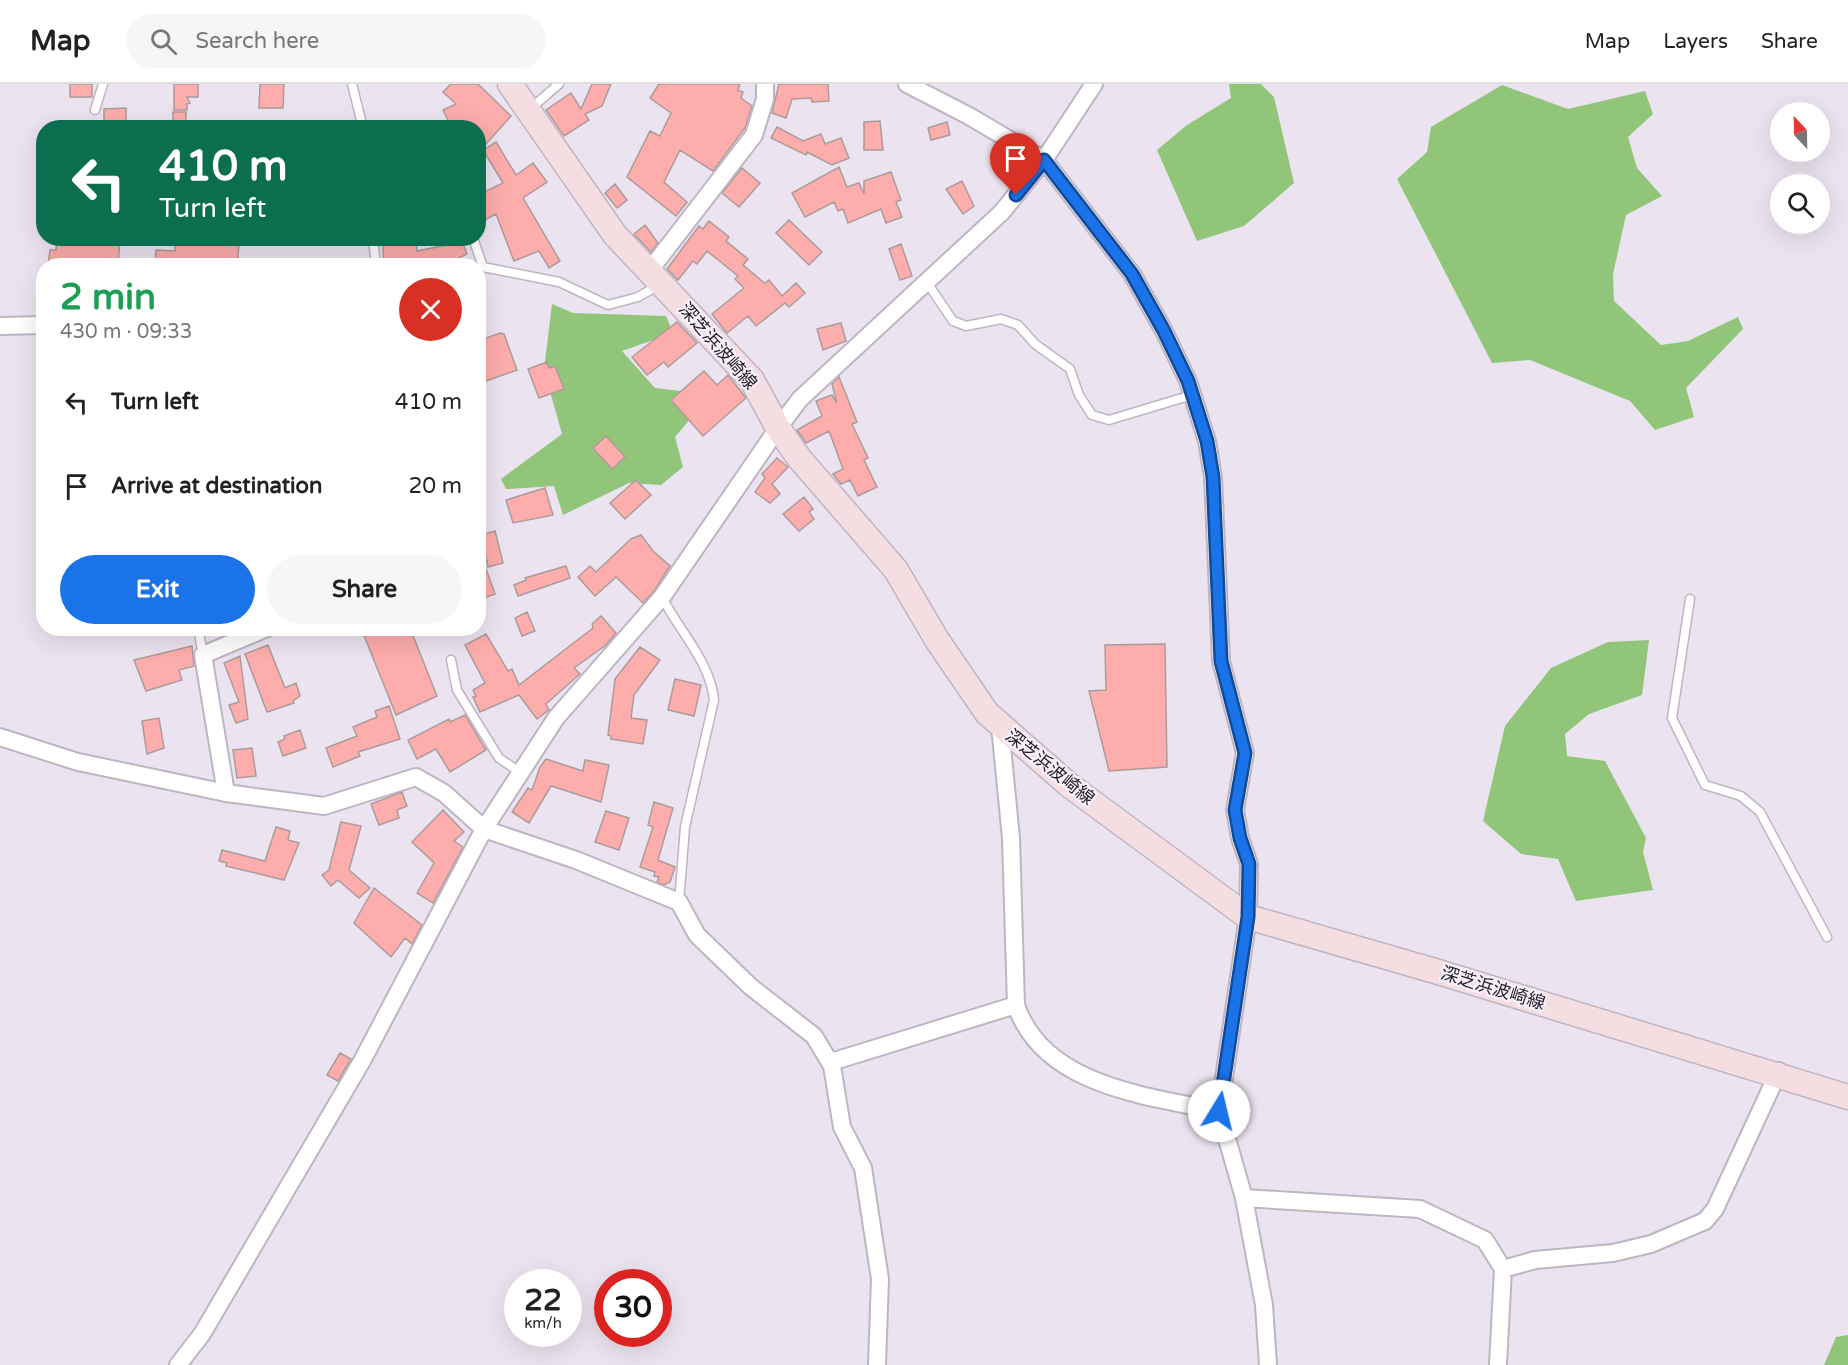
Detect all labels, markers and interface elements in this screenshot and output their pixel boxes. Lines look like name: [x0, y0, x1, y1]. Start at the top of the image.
search box: [126, 14, 546, 68]
text: Map: [30, 24, 90, 58]
icon: search: [147, 25, 180, 58]
text: Search here: [195, 28, 319, 54]
text: Map: [1585, 29, 1630, 54]
text: Layers: [1663, 29, 1728, 54]
text: Share: [1761, 29, 1818, 54]
north arrow: [1770, 102, 1830, 162]
map controls: [1770, 102, 1830, 234]
pin: [990, 133, 1041, 195]
text: 410 m: [159, 141, 288, 192]
icon: arrive: [999, 142, 1032, 175]
icon: left: [60, 144, 138, 222]
button: search: [1770, 174, 1830, 234]
text: Turn left: [159, 192, 266, 225]
text: 2 min: [60, 276, 156, 319]
button: close: [399, 278, 462, 341]
street label: 深芝浜波崎線: [674, 298, 762, 394]
text: 430 m · 09:33: [60, 320, 192, 344]
icon: left: [60, 386, 93, 419]
text: Turn left: [111, 389, 199, 415]
text: 410 m: [395, 389, 462, 415]
icon: arrive: [60, 470, 93, 503]
text: Arrive at destination: [111, 473, 322, 499]
text: 20 m: [408, 473, 462, 499]
button: Exit: [60, 555, 255, 624]
button: Share: [267, 555, 462, 624]
street label: 深芝浜波崎線: [1001, 724, 1099, 810]
street label: 深芝浜波崎線: [1438, 962, 1548, 1014]
position arrow: [1187, 1079, 1251, 1143]
speed limit sign: 30: [594, 1269, 672, 1347]
text: 22: [524, 1282, 562, 1319]
text: km/h: [524, 1314, 562, 1332]

